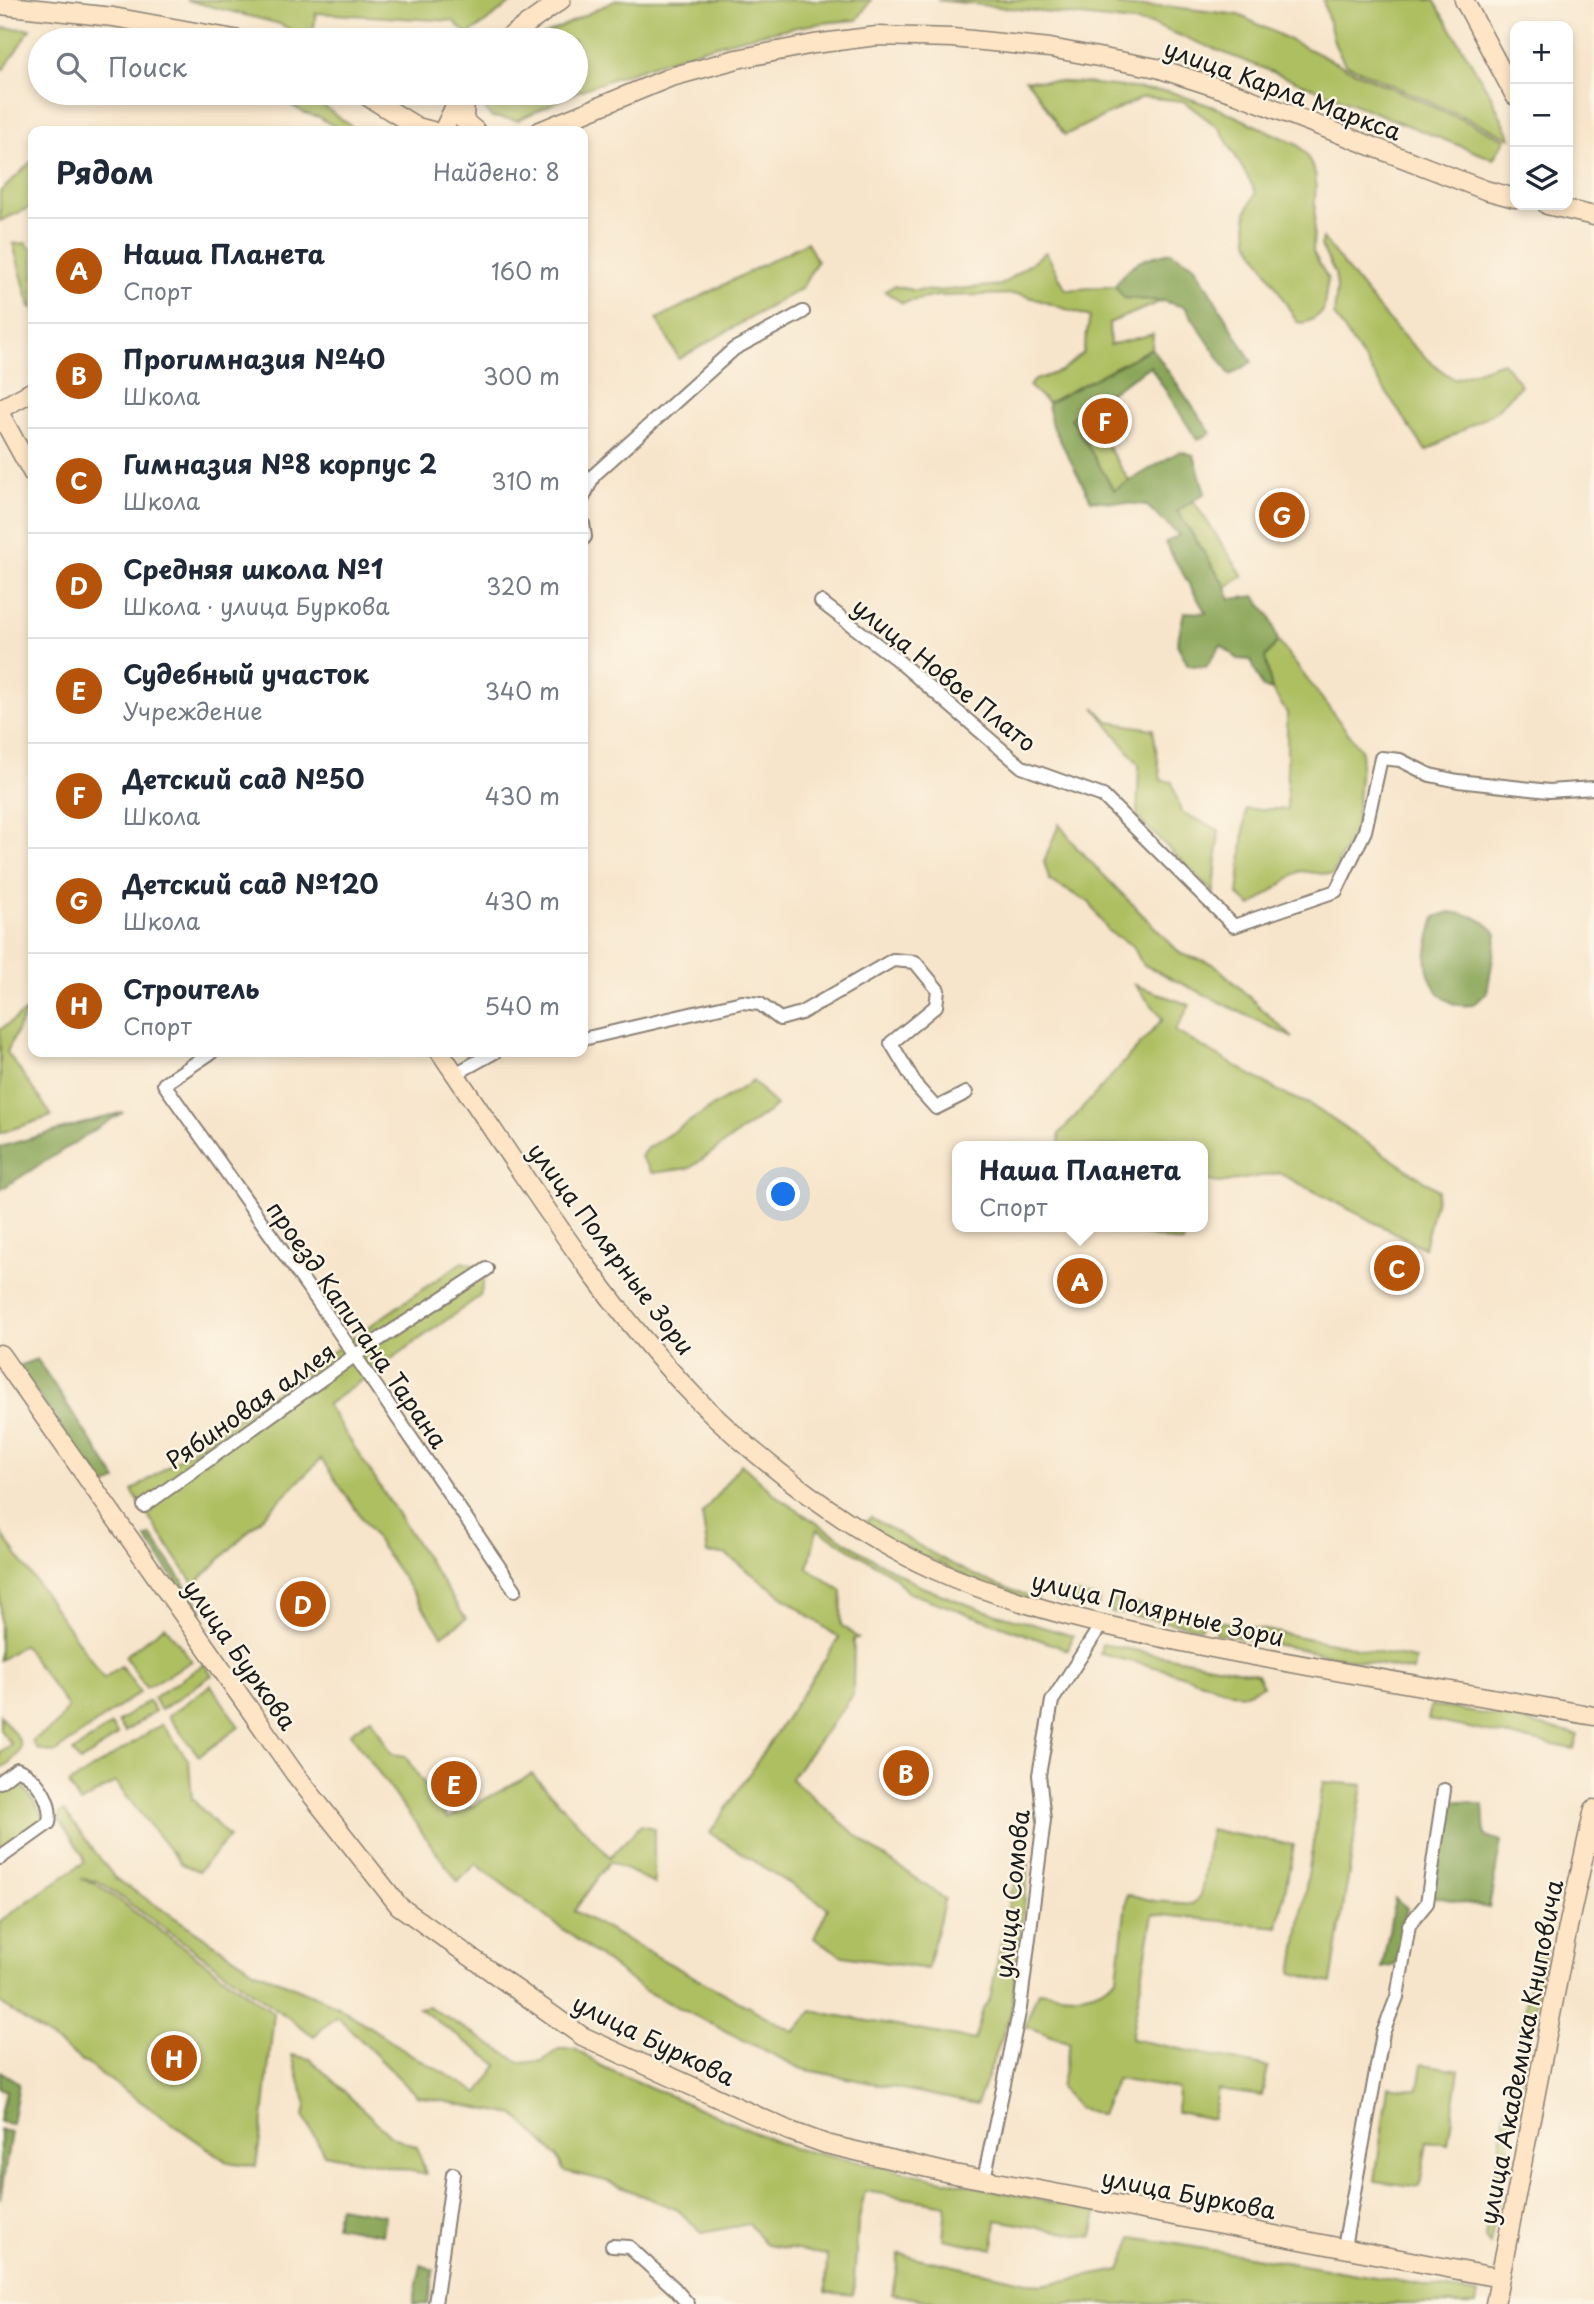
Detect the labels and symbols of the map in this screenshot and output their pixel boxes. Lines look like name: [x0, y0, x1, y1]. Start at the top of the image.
street label: улица Карла Маркса: [1159, 29, 1407, 149]
pin: F: [1082, 395, 1128, 447]
pin: G: [1259, 489, 1305, 541]
street label: улица Новое Плато: [845, 588, 1045, 760]
street label: улица Полярные Зори: [520, 1134, 704, 1362]
your location: [766, 1177, 800, 1211]
street label: проезд Капитана Тарана: [259, 1193, 457, 1455]
pin: C: [1374, 1242, 1420, 1294]
pin: A: [1057, 1255, 1103, 1307]
street label: Рябиновая аллея: [158, 1333, 342, 1477]
street label: улица Полярные Зори: [1028, 1561, 1288, 1655]
street label: улица Буркова: [176, 1571, 306, 1737]
pin: D: [280, 1578, 326, 1630]
pin: B: [883, 1747, 929, 1799]
pin: E: [431, 1758, 477, 1810]
street label: улица Сомова: [984, 1808, 1038, 1980]
street label: улица Академика Книповича: [1469, 1876, 1571, 2228]
street label: улица Буркова: [567, 1984, 741, 2094]
pin: H: [151, 2032, 197, 2084]
street label: улица Буркова: [1099, 2158, 1279, 2228]

